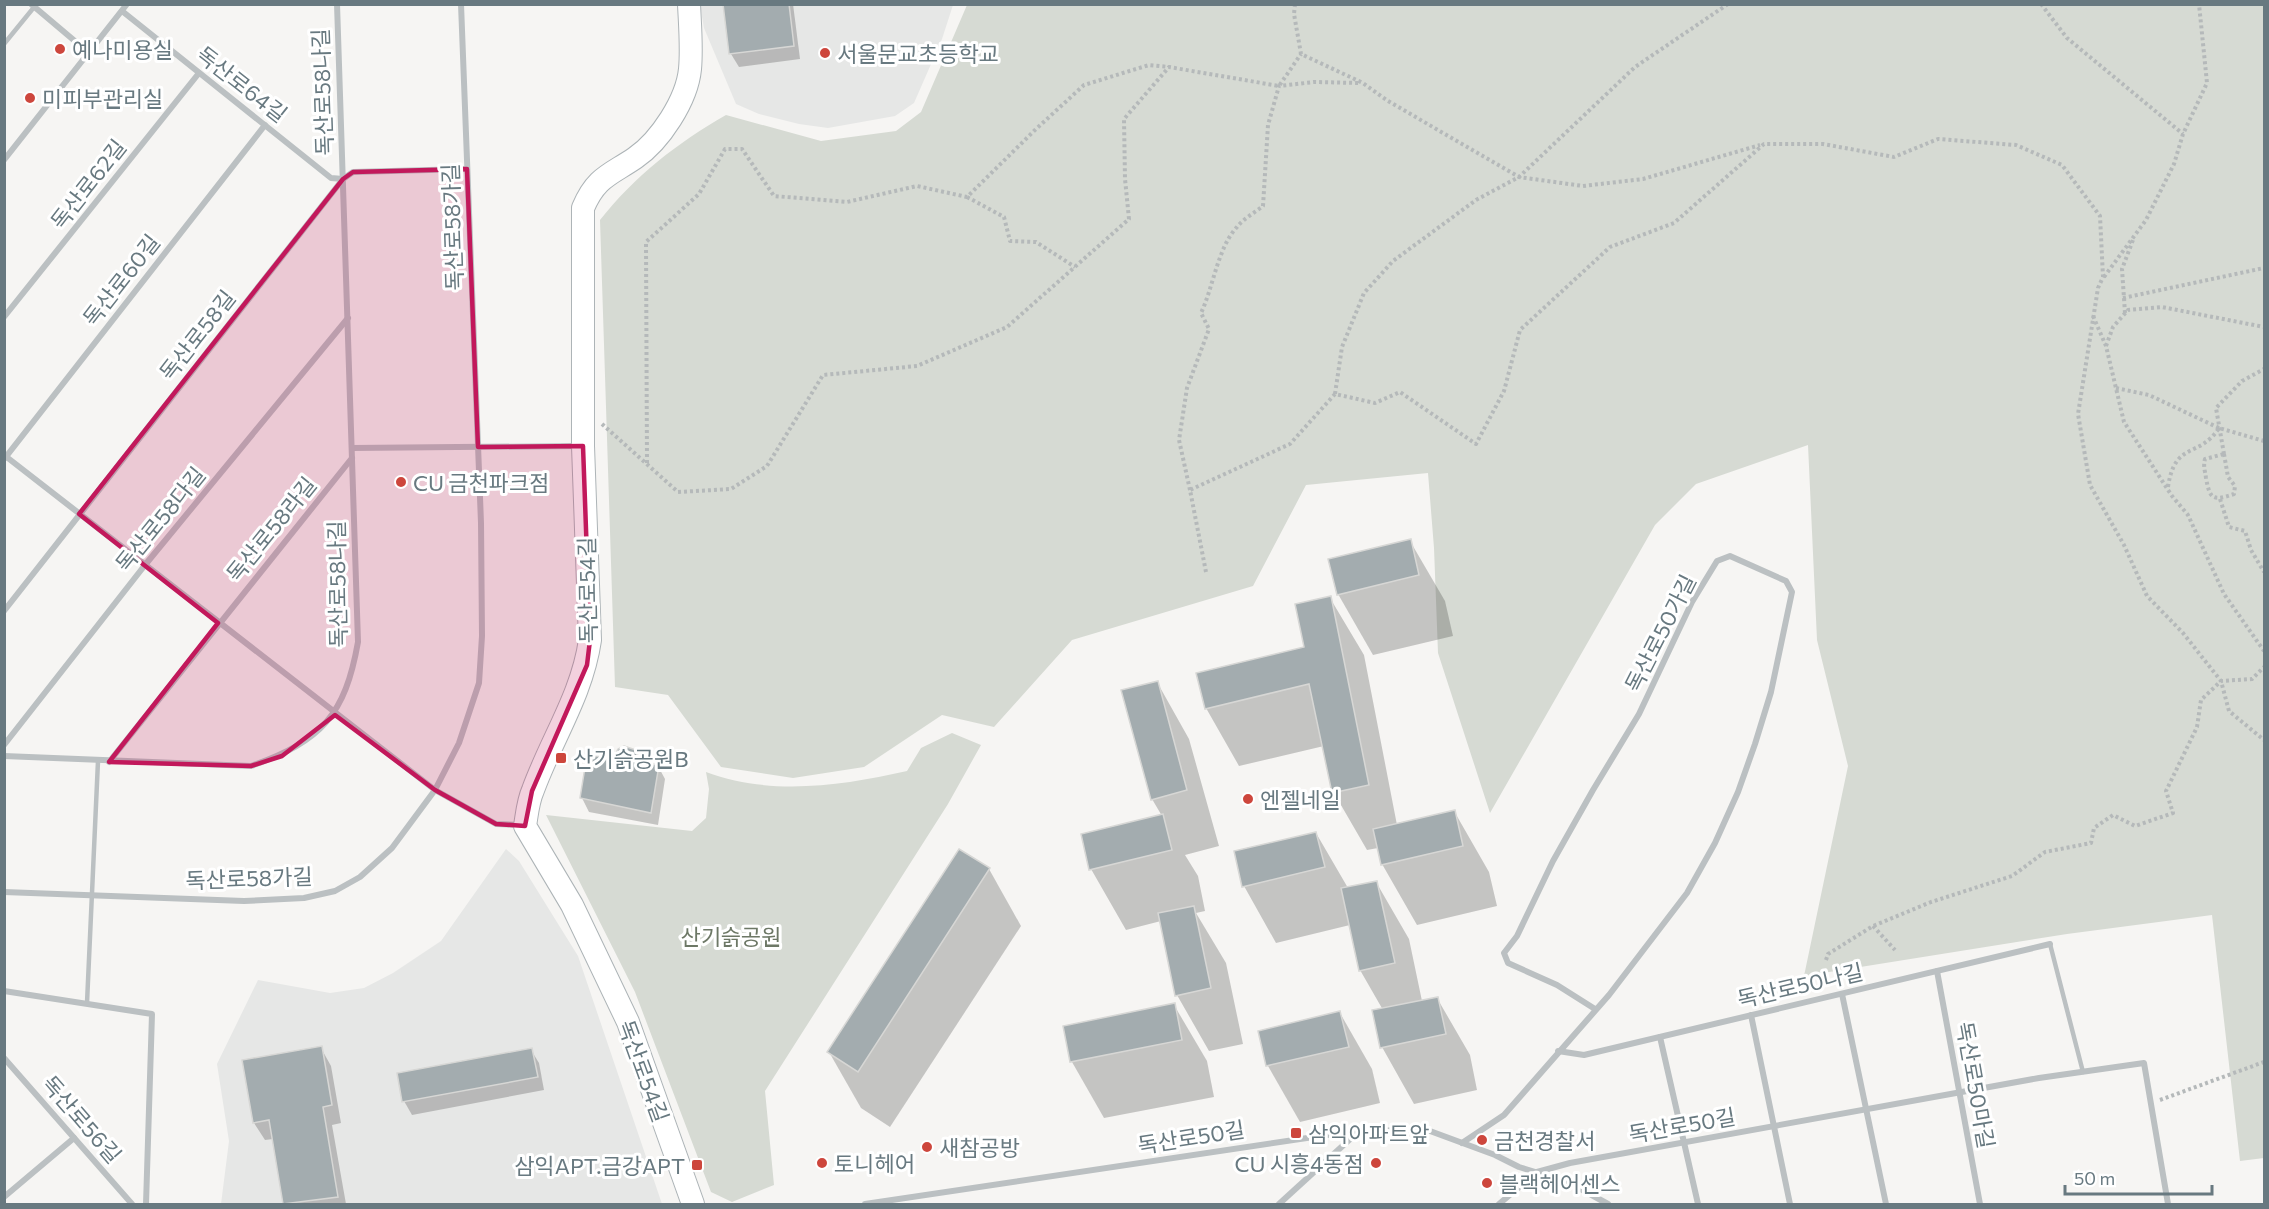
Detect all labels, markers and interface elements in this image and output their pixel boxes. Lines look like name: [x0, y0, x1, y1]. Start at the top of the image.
street label: 독산로58나길: [306, 28, 338, 156]
place label: 예나미용실: [72, 36, 173, 63]
street label: 독산로64길: [191, 40, 293, 128]
place label: 서울문교초등학교: [837, 40, 999, 67]
marker: 예나미용실: [53, 42, 67, 56]
marker: 서울문교초등학교: [818, 46, 832, 60]
place label: 미피부관리실: [42, 85, 163, 112]
marker: 미피부관리실: [23, 91, 37, 105]
street label: 독산로62길: [45, 134, 131, 234]
street label: 독산로58가길: [436, 163, 468, 291]
street label: 독산로60길: [77, 229, 165, 331]
street label: 독산로58길: [153, 285, 241, 385]
street label: 독산로58다길: [109, 461, 211, 577]
place label: CU 금천파크점: [413, 469, 550, 496]
street label: 독산로58라길: [220, 471, 322, 587]
marker: CU 금천파크점: [394, 475, 408, 489]
street label: 독산로58나길: [322, 520, 352, 648]
street label: 독산로54길: [573, 536, 601, 644]
street label: 독산로50가길: [1619, 570, 1701, 696]
place label: 산기슭공원B: [573, 745, 688, 772]
marker: 산기슭공원B: [554, 751, 568, 765]
place label: 엔젤네일: [1260, 786, 1341, 813]
marker: 엔젤네일: [1241, 792, 1255, 806]
street label: 독산로58가길: [185, 862, 313, 894]
park label: 산기슭공원: [680, 923, 782, 950]
street label: 독산로50나길: [1735, 957, 1865, 1013]
street label: 독산로54길: [613, 1016, 675, 1126]
street label: 독산로50마길: [1952, 1020, 2000, 1150]
street label: 독산로56길: [37, 1070, 127, 1168]
street label: 독산로50길: [1626, 1102, 1738, 1148]
street label: 독산로50길: [1136, 1115, 1246, 1159]
place label: 삼익아파트앞: [1308, 1120, 1429, 1147]
marker: 삼익아파트앞: [1289, 1126, 1303, 1140]
place label: 금천경찰서: [1494, 1127, 1595, 1154]
marker: 금천경찰서: [1475, 1133, 1489, 1147]
place label: 새참공방: [939, 1134, 1020, 1161]
marker: 새참공방: [920, 1140, 934, 1154]
place label: 토니헤어: [834, 1150, 915, 1177]
place label: CU 시흥4동점: [1234, 1150, 1364, 1177]
place label: 삼익APT.금강APT: [514, 1152, 685, 1179]
marker: 토니헤어: [815, 1156, 829, 1170]
marker: CU 시흥4동점: [1369, 1156, 1383, 1170]
marker: 삼익APT.금강APT: [690, 1158, 704, 1172]
scale bar: [2065, 1158, 2212, 1196]
text: 50 m: [2074, 1167, 2115, 1189]
place label: 블랙헤어센스: [1499, 1170, 1620, 1197]
marker: 블랙헤어센스: [1480, 1176, 1494, 1190]

